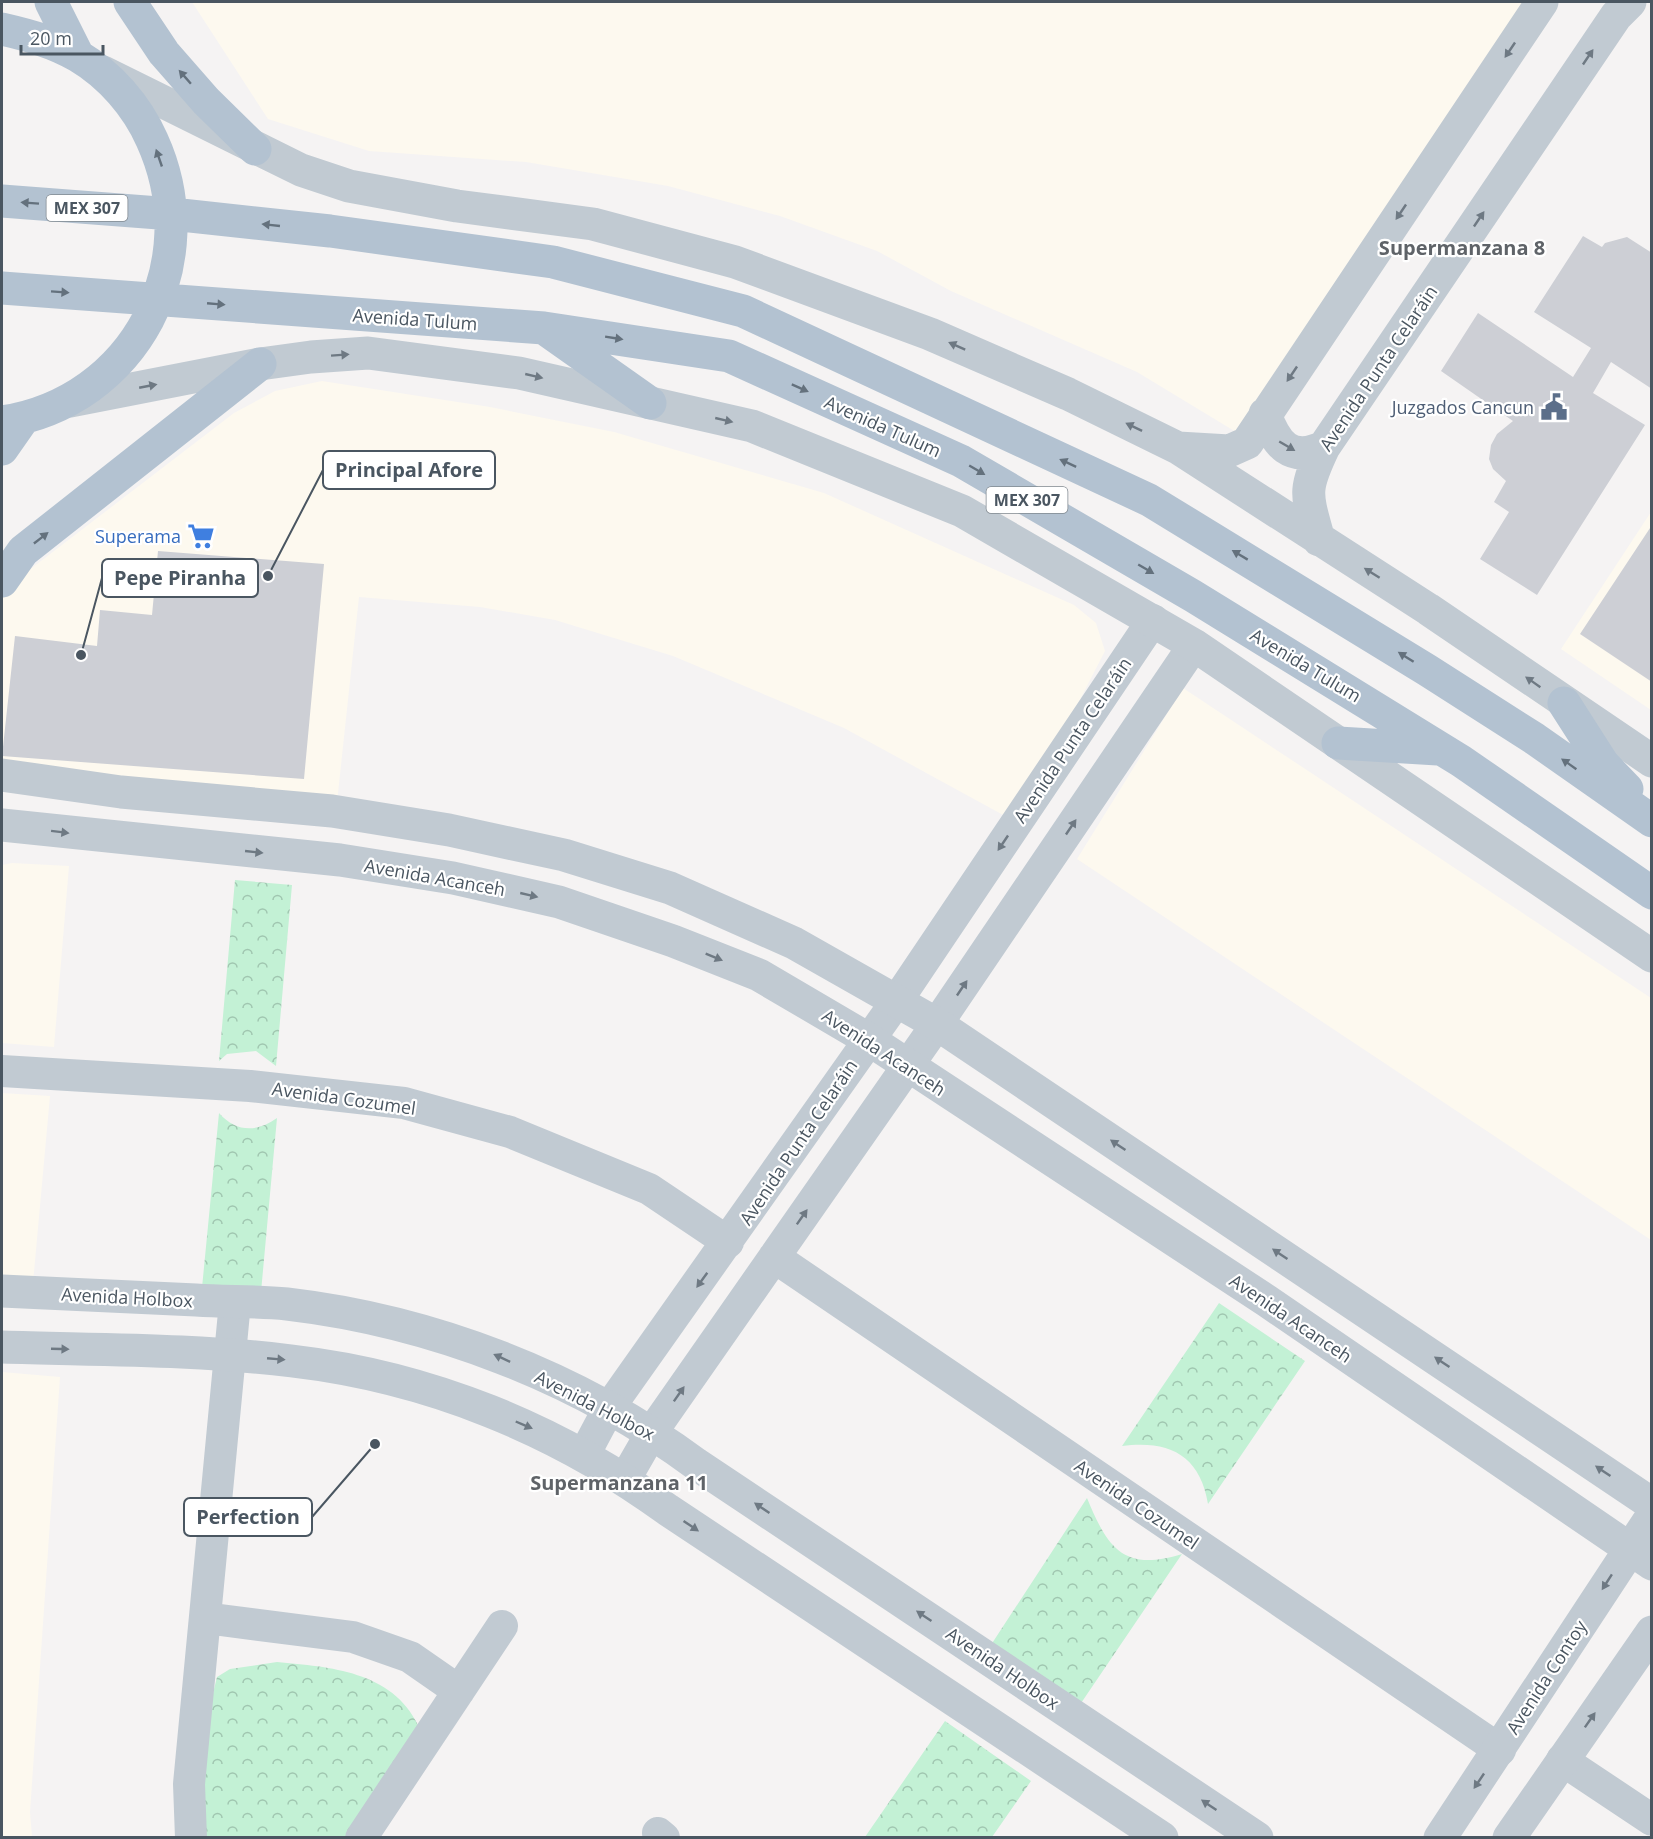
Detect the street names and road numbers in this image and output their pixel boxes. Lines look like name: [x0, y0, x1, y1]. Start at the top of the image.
road number: MEX 307: [46, 195, 128, 221]
street label: Avenida Punta Celaráin: [1314, 281, 1442, 455]
street label: Avenida Tulum: [352, 303, 478, 335]
street label: Avenida Tulum: [821, 390, 945, 462]
road number: MEX 307: [986, 487, 1068, 513]
street label: Avenida Tulum: [1246, 623, 1366, 707]
street label: Avenida Punta Celaráin: [1008, 653, 1136, 827]
street label: Avenida Acanceh: [363, 853, 507, 901]
street label: Avenida Acanceh: [818, 1003, 950, 1101]
street label: Avenida Punta Celaráin: [734, 1055, 862, 1229]
street label: Avenida Cozumel: [271, 1076, 417, 1120]
street label: Avenida Acanceh: [1225, 1268, 1357, 1368]
street label: Avenida Holbox: [61, 1282, 194, 1312]
street label: Avenida Holbox: [531, 1364, 660, 1446]
street label: Avenida Cozumel: [1070, 1454, 1204, 1554]
street label: Avenida Contoy: [1500, 1615, 1592, 1739]
street label: Avenida Holbox: [942, 1621, 1065, 1715]

